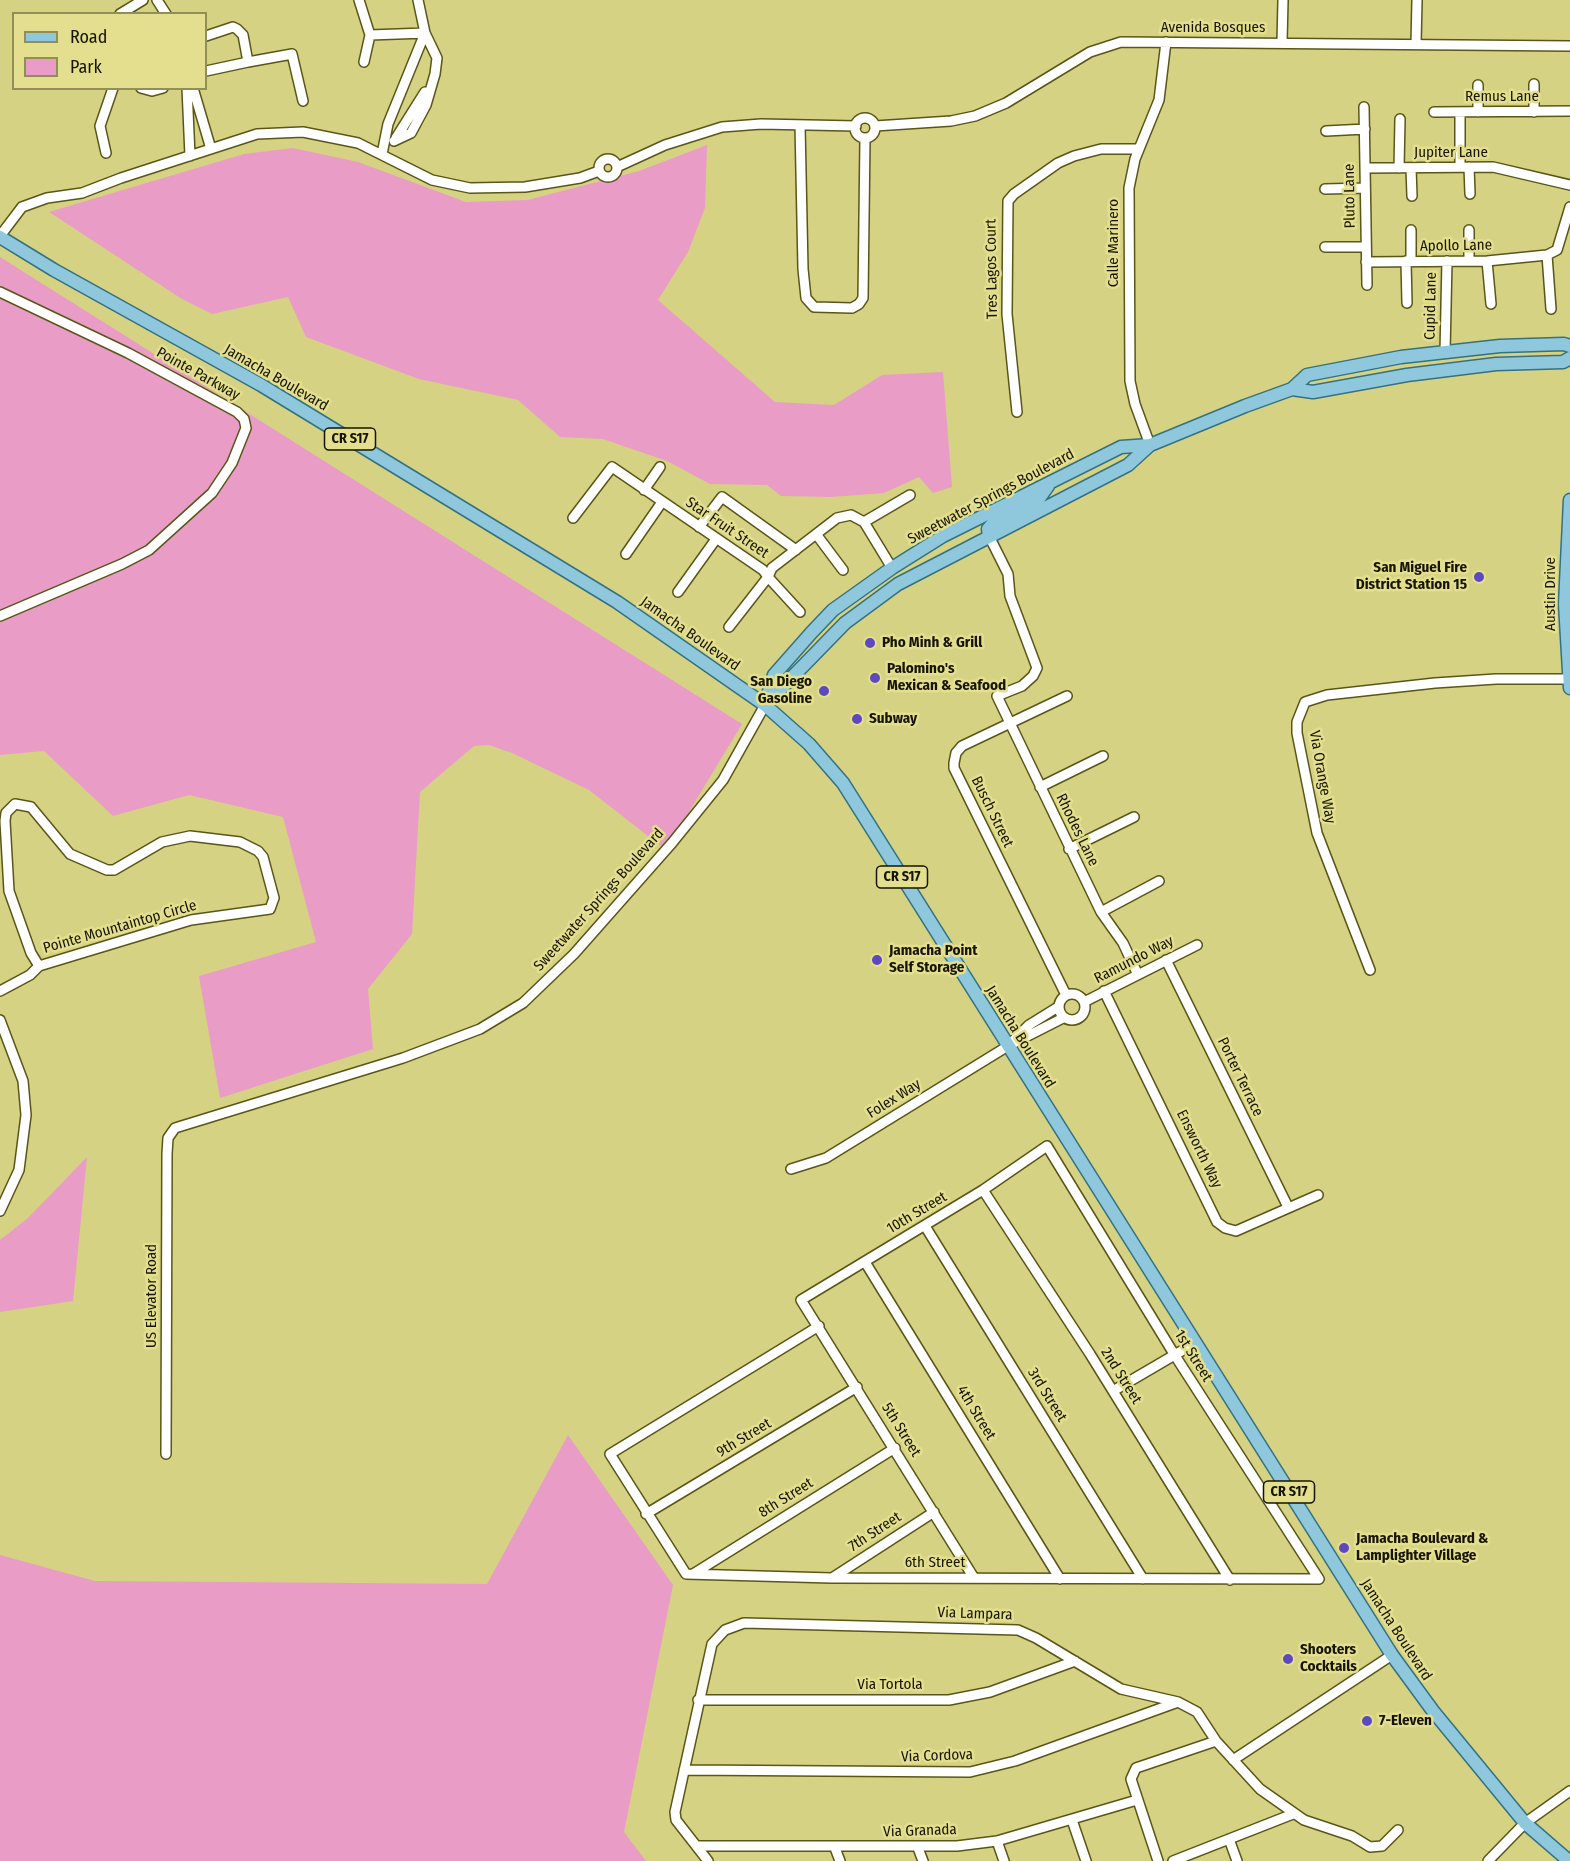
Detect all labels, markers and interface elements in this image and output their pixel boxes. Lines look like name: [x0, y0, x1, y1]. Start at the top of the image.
legend: [12, 12, 207, 90]
street label: Avenida Bosques: [1161, 19, 1265, 37]
text: Road: [70, 26, 107, 48]
text: Park: [70, 56, 102, 78]
street label: Remus Lane: [1465, 88, 1539, 106]
street label: Jupiter Lane: [1414, 144, 1488, 162]
street label: Pluto Lane: [1340, 163, 1360, 229]
street label: Calle Marinero: [1105, 199, 1123, 287]
street label: Tres Lagos Court: [982, 219, 1002, 319]
street label: Apollo Lane: [1420, 236, 1492, 256]
street label: Cupid Lane: [1421, 272, 1441, 340]
street label: Jamacha Boulevard: [221, 341, 331, 415]
street label: Pointe Parkway: [153, 344, 243, 404]
road number: CR S17: [324, 428, 376, 450]
street label: Sweetwater Springs Boulevard: [905, 445, 1077, 549]
street label: Star Fruit Street: [682, 494, 772, 562]
street label: Austin Drive: [1542, 557, 1560, 631]
place label: San Miguel Fire District Station 15: [1356, 559, 1467, 594]
marker: San Miguel Fire District Station 15: [1472, 570, 1486, 584]
street label: Jamacha Boulevard: [637, 593, 743, 675]
place label: Pho Minh & Grill: [882, 634, 982, 652]
marker: Pho Minh & Grill: [863, 636, 877, 650]
place label: Palomino's Mexican & Seafood: [887, 660, 1006, 695]
marker: Palomino's Mexican & Seafood: [868, 671, 882, 685]
place label: San Diego Gasoline: [750, 673, 812, 708]
marker: San Diego Gasoline: [817, 684, 831, 698]
place label: Subway: [869, 710, 917, 728]
marker: Subway: [850, 712, 864, 726]
street label: Via Orange Way: [1305, 729, 1339, 825]
street label: Busch Street: [967, 773, 1017, 851]
street label: Rhodes Lane: [1052, 791, 1102, 869]
street label: Sweetwater Springs Boulevard: [530, 825, 668, 975]
road number: CR S17: [876, 866, 928, 888]
street label: Pointe Mountaintop Circle: [41, 896, 199, 958]
street label: Ramundo Way: [1091, 932, 1177, 988]
place label: Jamacha Point Self Storage: [889, 942, 977, 977]
marker: Jamacha Point Self Storage: [870, 953, 884, 967]
street label: Jamacha Boulevard: [981, 982, 1059, 1092]
street label: Porter Terrace: [1213, 1034, 1267, 1120]
street label: Folex Way: [864, 1076, 924, 1122]
street label: Ensworth Way: [1172, 1107, 1226, 1191]
street label: 10th Street: [884, 1188, 950, 1238]
street label: US Elevator Road: [143, 1244, 161, 1348]
street label: 1st Street: [1170, 1327, 1216, 1385]
street label: 2nd Street: [1097, 1345, 1145, 1407]
street label: 3rd Street: [1023, 1365, 1071, 1425]
street label: 4th Street: [953, 1382, 999, 1444]
street label: 5th Street: [877, 1400, 925, 1460]
street label: 9th Street: [713, 1415, 775, 1461]
street label: 8th Street: [755, 1474, 817, 1522]
road number: CR S17: [1264, 1481, 1314, 1503]
street label: 7th Street: [845, 1508, 905, 1556]
place label: Jamacha Boulevard & Lamplighter Village: [1356, 1530, 1488, 1565]
marker: Jamacha Boulevard & Lamplighter Village: [1337, 1541, 1351, 1555]
street label: 6th Street: [905, 1554, 965, 1572]
street label: Jamacha Boulevard: [1356, 1576, 1436, 1684]
street label: Via Lampara: [937, 1604, 1013, 1624]
place label: Shooters Cocktails: [1300, 1641, 1357, 1676]
marker: Shooters Cocktails: [1281, 1652, 1295, 1666]
street label: Via Tortola: [857, 1676, 923, 1694]
place label: 7-Eleven: [1379, 1712, 1432, 1730]
marker: 7-Eleven: [1360, 1714, 1374, 1728]
street label: Via Cordova: [901, 1746, 973, 1766]
street label: Via Granada: [883, 1821, 957, 1841]

